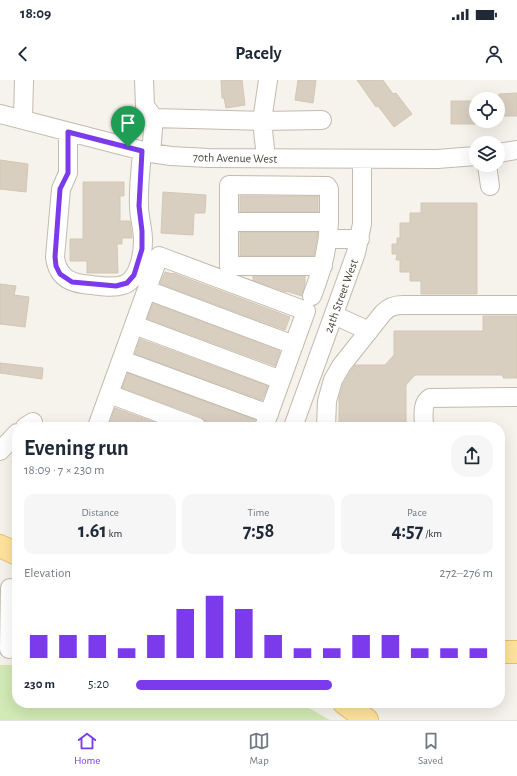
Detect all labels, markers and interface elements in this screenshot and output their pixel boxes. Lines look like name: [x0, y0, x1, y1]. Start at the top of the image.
text: 18:09: [20, 6, 51, 21]
icon: back: [12, 43, 34, 65]
icon: person: [483, 43, 505, 65]
text: Pacely: [235, 45, 282, 63]
map controls: [469, 92, 505, 172]
button: locate: [469, 92, 505, 128]
pin: [111, 106, 145, 147]
icon: arrive: [117, 112, 139, 134]
button: layers: [469, 136, 505, 172]
street label: 70th Avenue West: [193, 151, 277, 165]
street label: 24th Street West: [322, 257, 360, 334]
button: share: [451, 435, 493, 477]
text: Evening run: [24, 437, 129, 459]
text: 18:09 · 7 × 230 m: [24, 464, 104, 477]
text: Distance: [82, 507, 119, 518]
text: Time: [248, 507, 269, 518]
text: Pace: [407, 507, 427, 518]
text: 1.61: [78, 521, 107, 541]
text: 7:58: [243, 521, 274, 541]
text: 4:57: [391, 521, 423, 541]
text: km: [107, 528, 122, 539]
text: /km: [423, 528, 442, 539]
text: Elevation: [24, 567, 71, 580]
text: 272–276 m: [440, 567, 493, 580]
text: 230 m: [24, 678, 55, 691]
text: 5:20: [88, 678, 109, 691]
tab: Home: [74, 730, 100, 767]
tab: Map: [248, 730, 270, 767]
tab: Saved: [418, 730, 443, 767]

